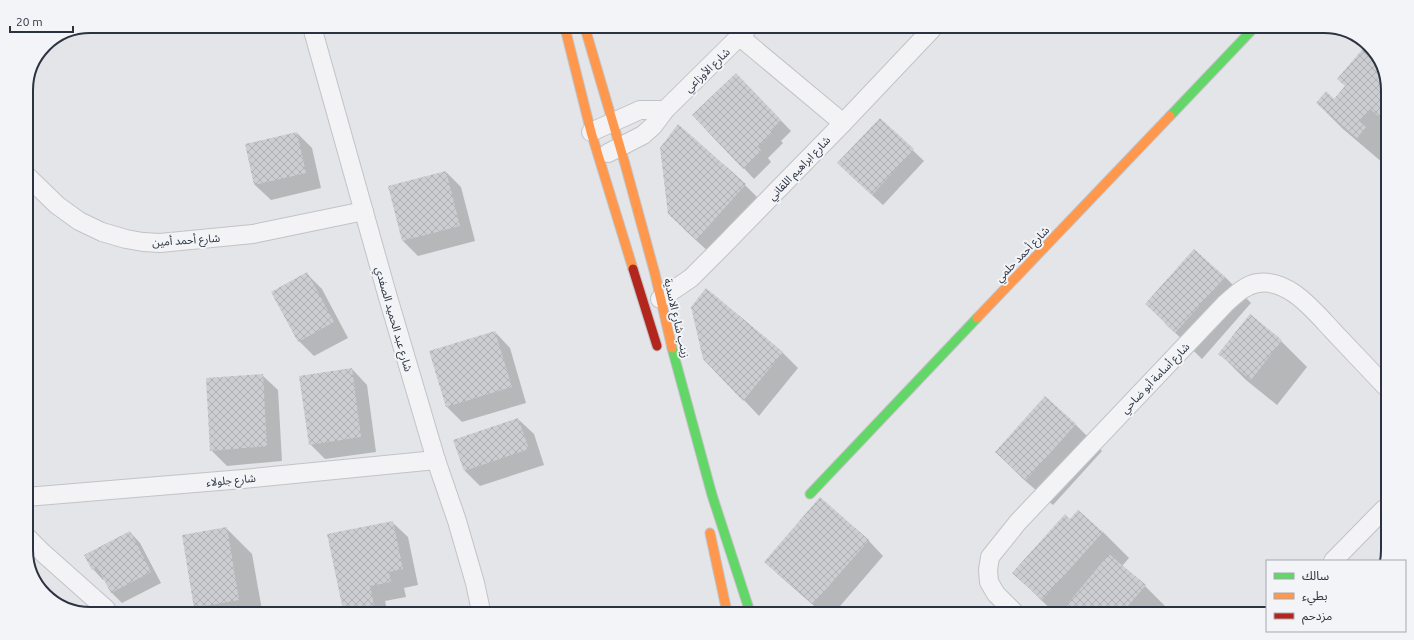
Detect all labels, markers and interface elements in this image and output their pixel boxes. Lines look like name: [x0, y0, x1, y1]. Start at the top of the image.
scale bar: [10, 8, 73, 34]
text: 20 m: [16, 15, 43, 28]
street label: شارع الأوزاعي: [682, 45, 735, 97]
street label: شارع ابراهيم اللقاني: [766, 133, 835, 205]
street label: شارع أحمد حلمي: [992, 223, 1054, 287]
street label: شارع أحمد أمين: [152, 231, 221, 250]
street label: شارع عبد الحميد الصفدي: [370, 265, 415, 374]
street label: زينب شارع الاسدية: [660, 277, 692, 359]
street label: شارع أسامة أبو ضاحي: [1118, 340, 1194, 418]
street label: شارع جلولاء: [206, 472, 257, 490]
legend: [1266, 560, 1406, 632]
text: سالك: [1302, 569, 1329, 582]
text: بطيء: [1302, 589, 1328, 606]
text: مزدحم: [1302, 609, 1332, 625]

